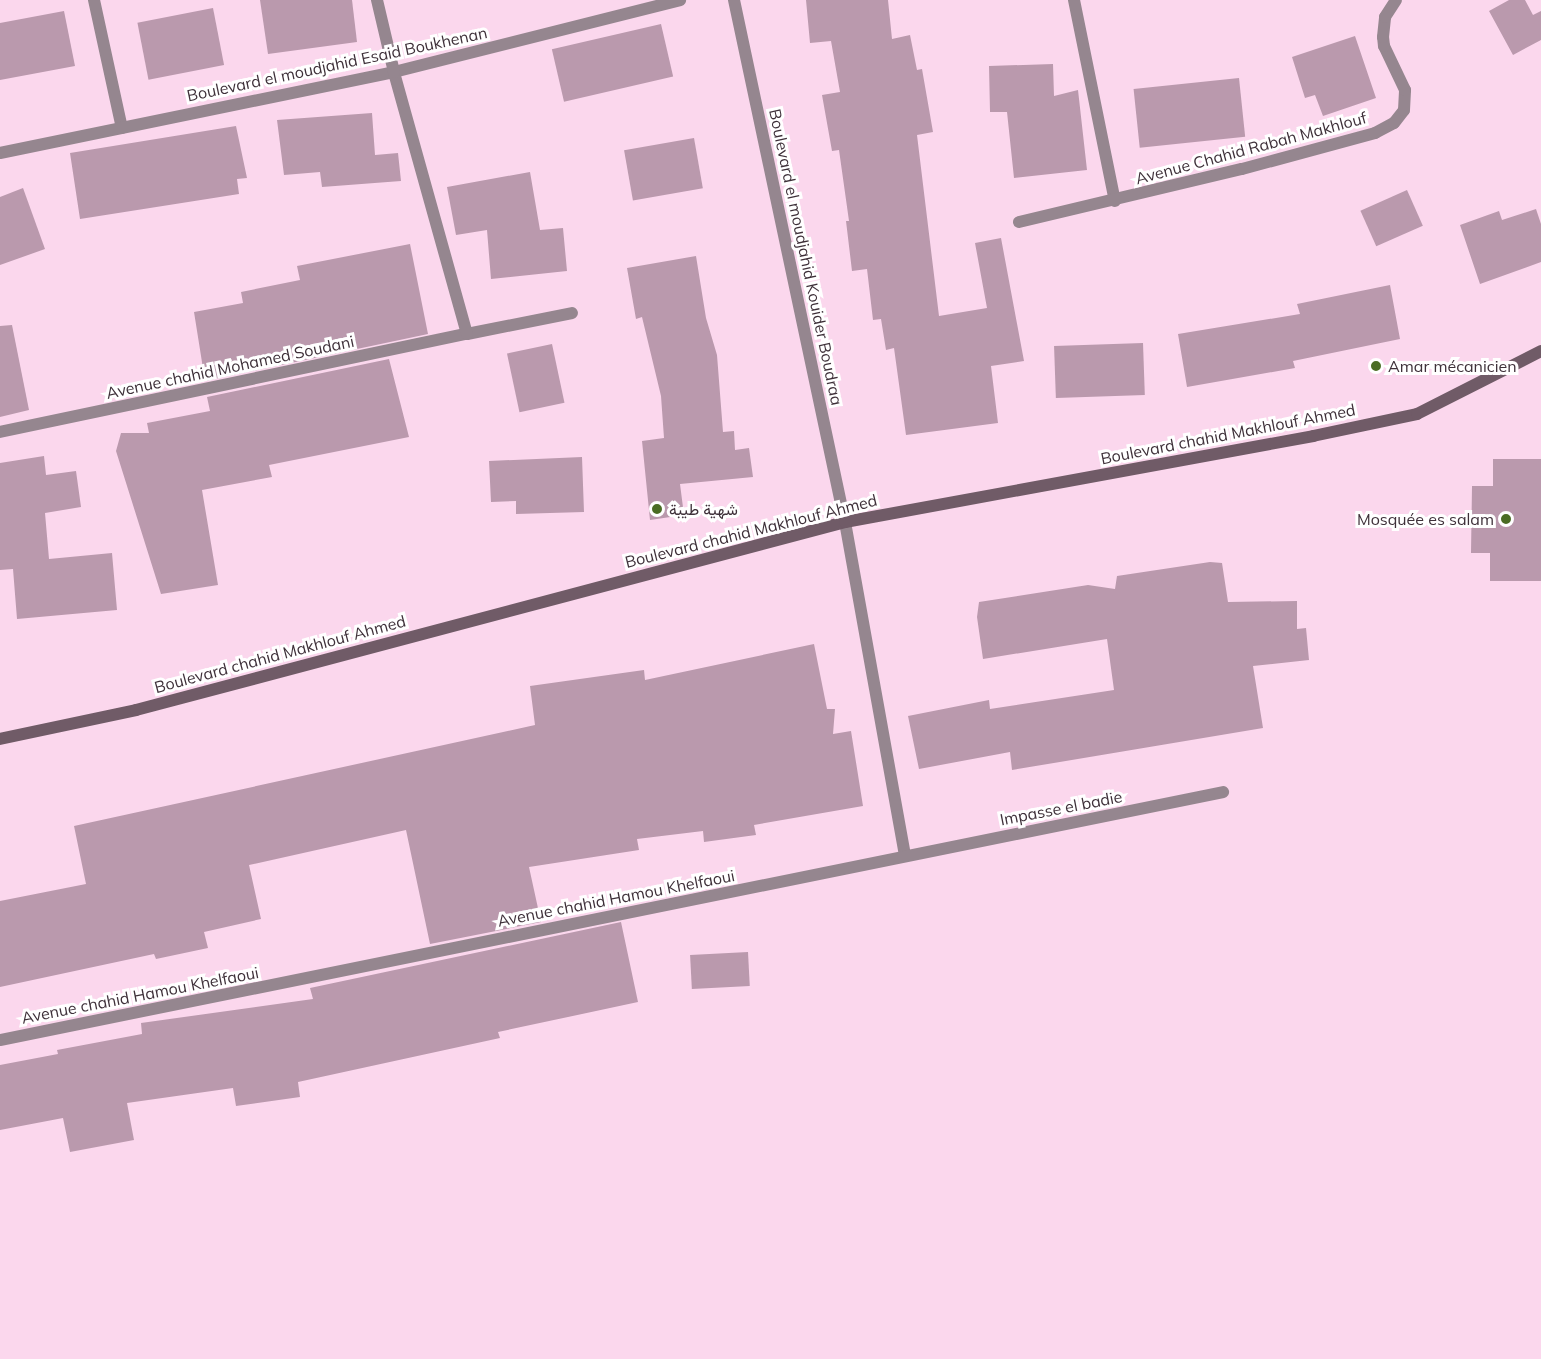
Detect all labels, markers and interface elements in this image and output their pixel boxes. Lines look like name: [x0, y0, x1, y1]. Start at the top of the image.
street label: Boulevard el moudjahid Esaid Boukhenan: [185, 23, 489, 105]
street label: Boulevard el moudjahid Kouider Boudraa: [765, 107, 847, 407]
street label: Avenue Chahid Rabah Makhlouf: [1133, 108, 1369, 188]
street label: Avenue chahid Mohamed Soudani: [104, 331, 356, 403]
place label: Amar mécanicien: [1388, 356, 1517, 376]
marker: Amar mécanicien: [1369, 359, 1383, 373]
street label: Boulevard chahid Makhlouf Ahmed: [1099, 400, 1357, 468]
street label: Boulevard chahid Makhlouf Ahmed: [623, 490, 879, 572]
place label: شهية طيبة: [669, 499, 738, 519]
marker: شهية طيبة: [650, 502, 664, 516]
place label: Mosquée es salam: [1357, 509, 1494, 529]
marker: Mosquée es salam: [1499, 512, 1513, 526]
street label: Boulevard chahid Makhlouf Ahmed: [152, 611, 408, 697]
street label: Impasse el badie: [998, 787, 1124, 829]
street label: Avenue chahid Hamou Khelfaoui: [496, 866, 736, 930]
street label: Avenue chahid Hamou Khelfaoui: [20, 963, 260, 1027]

